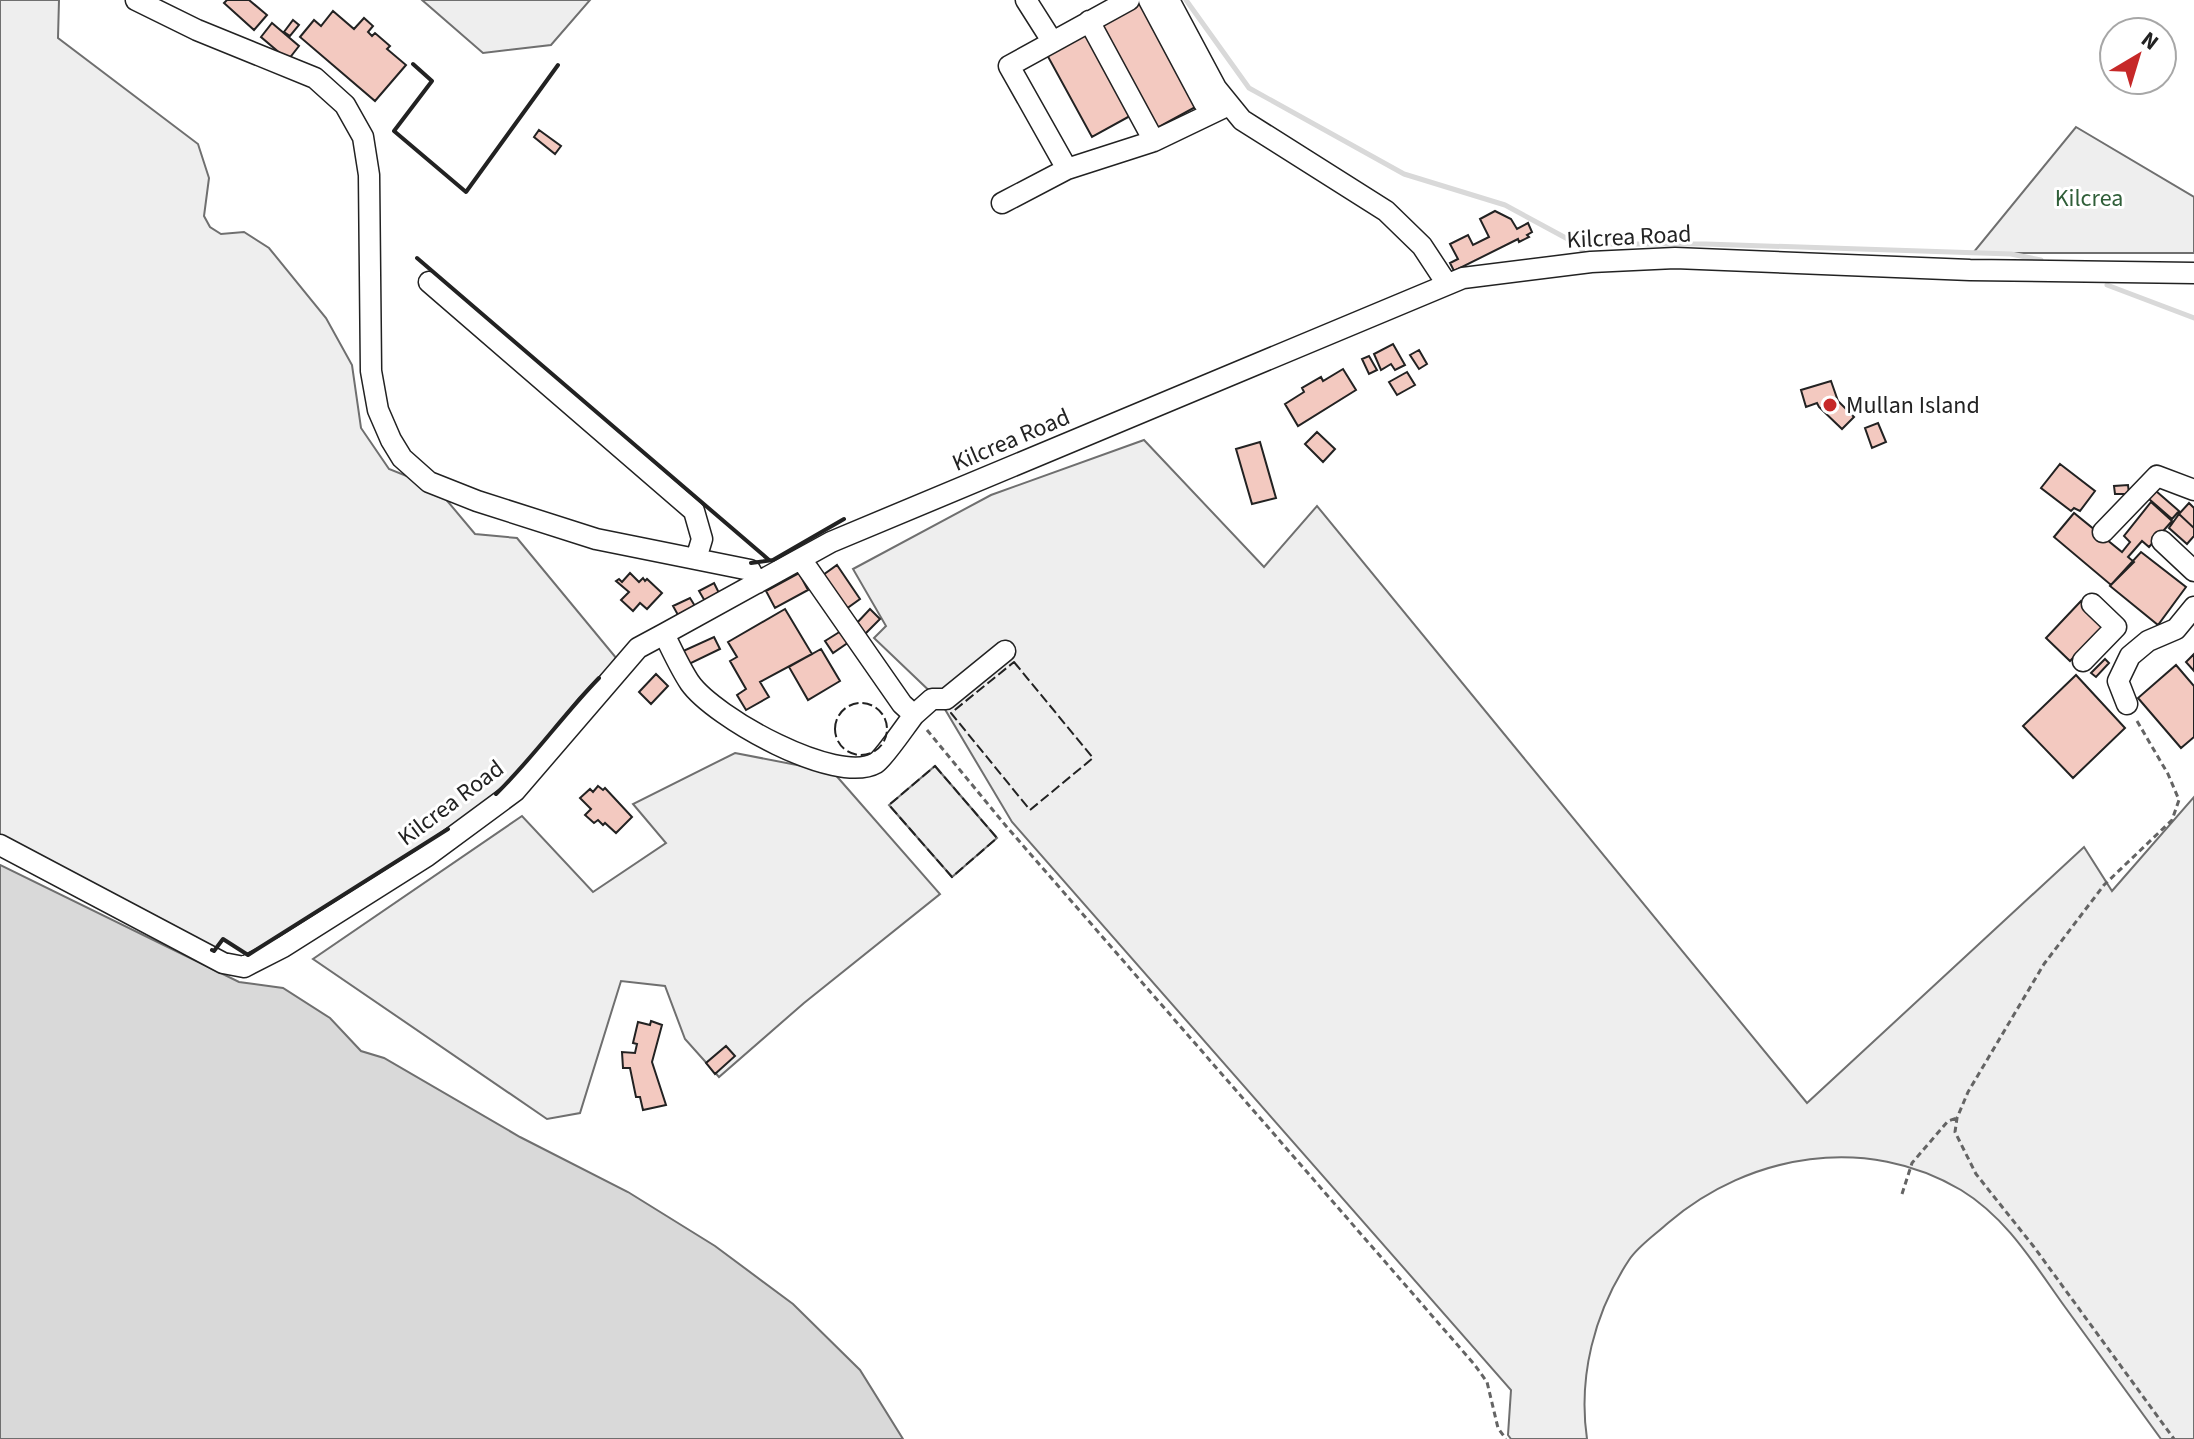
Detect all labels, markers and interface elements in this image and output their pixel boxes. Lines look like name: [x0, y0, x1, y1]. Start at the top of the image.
north arrow: [2098, 16, 2178, 96]
text: N: [2134, 24, 2165, 58]
park label: Kilcrea: [2055, 181, 2123, 216]
street label: Kilcrea Road: [1566, 216, 1692, 258]
place label: Mullan Island: [1846, 388, 1980, 423]
marker: Mullan Island: [1821, 396, 1839, 414]
street label: Kilcrea Road: [947, 399, 1075, 481]
street label: Kilcrea Road: [391, 751, 511, 855]

